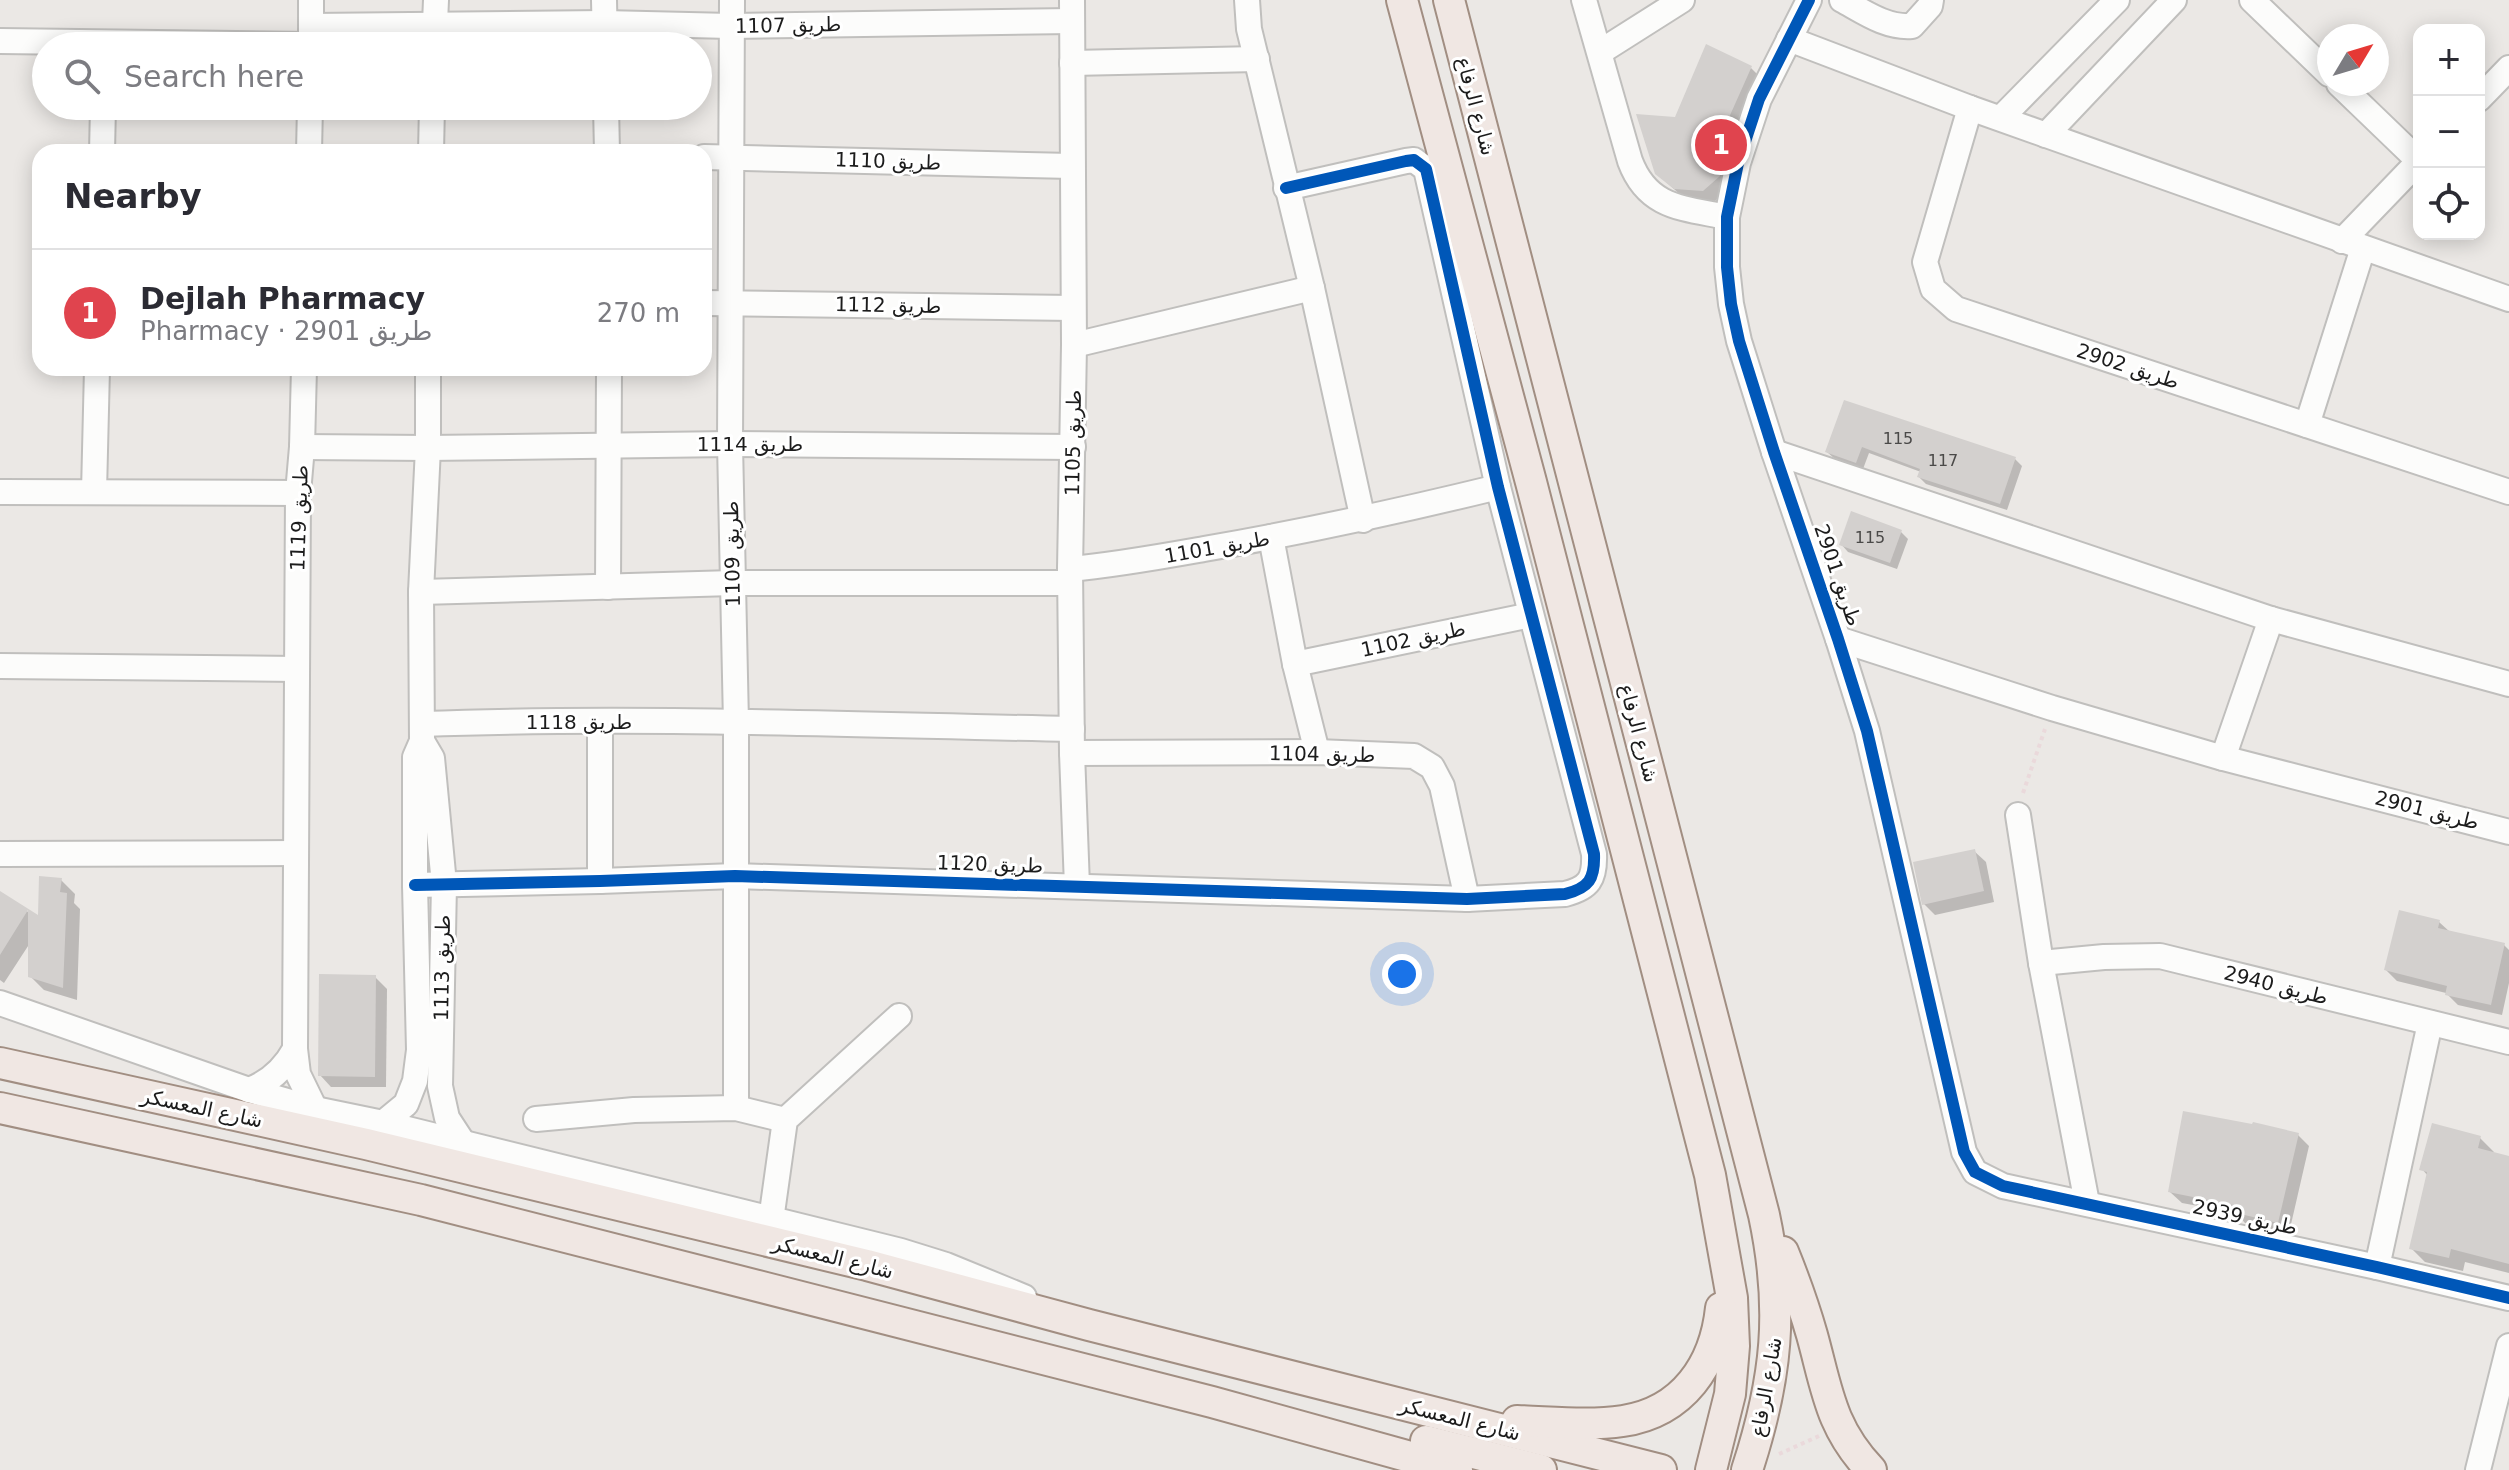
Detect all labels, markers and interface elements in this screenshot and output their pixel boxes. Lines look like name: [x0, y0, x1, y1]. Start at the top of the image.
street label: طريق 1107: [735, 12, 841, 38]
north arrow: [2317, 24, 2389, 96]
map controls: [2413, 24, 2485, 240]
button: +: [2413, 24, 2485, 96]
search box: [32, 32, 712, 120]
icon: search: [60, 54, 104, 98]
street label: شارع الرفاع: [1451, 54, 1501, 158]
text: Search here: [124, 59, 304, 94]
button: −: [2413, 96, 2485, 168]
pin: 1: [1695, 115, 1747, 175]
street label: طريق 1110: [834, 147, 942, 175]
button: locate: [2413, 168, 2485, 240]
text: Nearby: [64, 176, 202, 216]
text: Dejlah Pharmacy: [140, 281, 425, 316]
street label: طريق 1112: [835, 292, 941, 318]
text: 1: [81, 298, 99, 328]
text: 270 m: [597, 298, 680, 328]
text: Pharmacy · طريق 2901: [140, 316, 432, 346]
street label: طريق 2902: [2074, 338, 2182, 394]
street label: طريق 1105: [1060, 390, 1086, 496]
house number: 115: [1883, 429, 1913, 448]
street label: طريق 1114: [697, 432, 803, 456]
house number: 117: [1928, 451, 1958, 470]
street label: طريق 1119: [285, 464, 313, 572]
street label: طريق 1109: [719, 501, 745, 607]
street label: طريق 2901: [1809, 521, 1867, 629]
street label: طريق 1101: [1162, 526, 1272, 568]
house number: 115: [1855, 528, 1885, 547]
street label: طريق 1102: [1358, 616, 1468, 662]
street label: شارع الرفاع: [1614, 681, 1664, 785]
street label: طريق 1118: [526, 710, 632, 734]
street label: طريق 1104: [1269, 741, 1375, 767]
street label: طريق 2901: [2372, 785, 2482, 835]
street label: طريق 1120: [936, 850, 1044, 878]
street label: طريق 1113: [429, 915, 455, 1021]
your location: [1382, 954, 1422, 994]
street label: طريق 2940: [2221, 960, 2331, 1010]
street label: شارع المعسكر: [138, 1083, 265, 1133]
street label: طريق 2939: [2190, 1194, 2300, 1240]
street label: شارع المعسكر: [769, 1230, 896, 1284]
street label: شارع الرفاع: [1745, 1335, 1787, 1439]
street label: شارع المعسكر: [1396, 1392, 1523, 1446]

